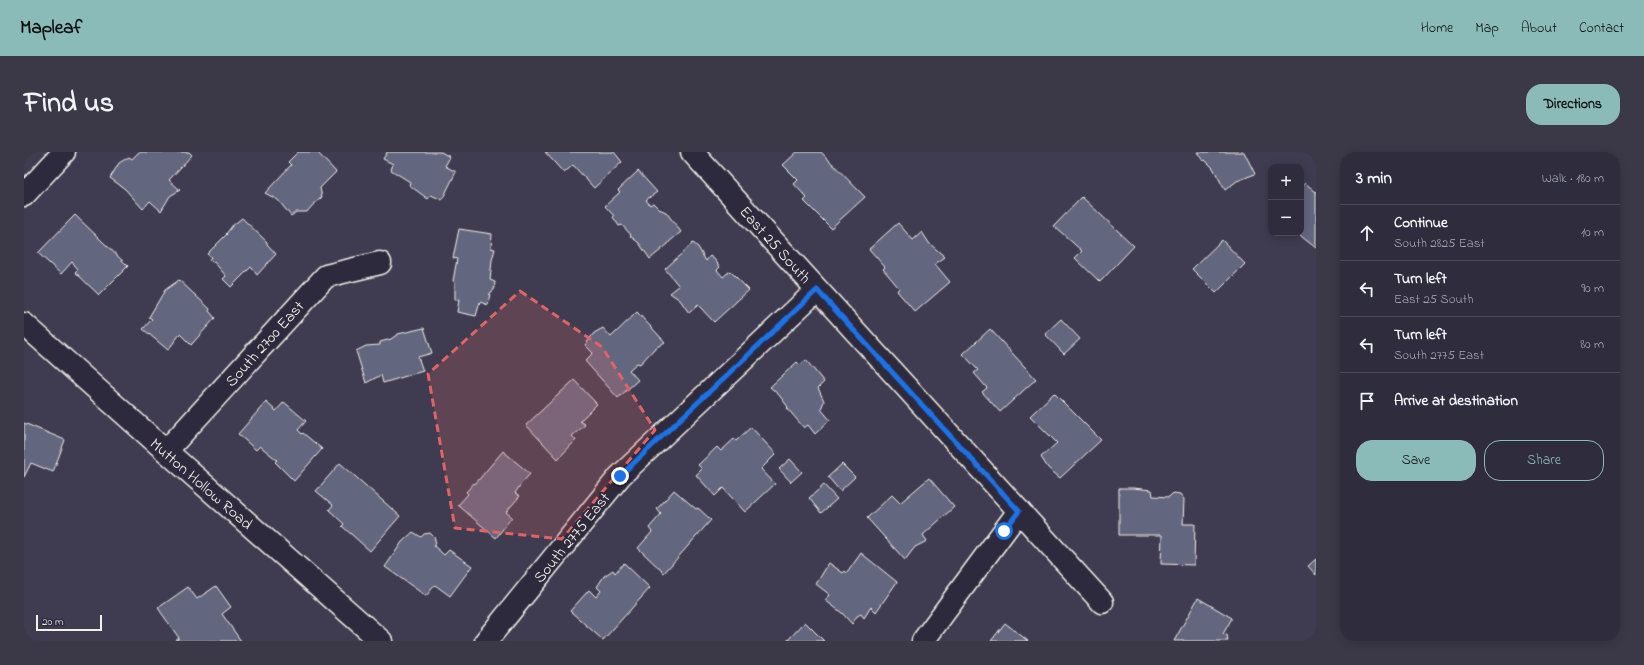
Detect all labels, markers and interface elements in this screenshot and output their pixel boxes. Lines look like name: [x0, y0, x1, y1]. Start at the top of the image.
text: Mapleaf: [20, 15, 82, 42]
text: Home: [1421, 18, 1453, 39]
text: Map: [1475, 18, 1499, 39]
text: About: [1521, 18, 1557, 39]
text: Contact: [1579, 18, 1624, 39]
text: Find us: [24, 84, 114, 125]
button: Directions: [1526, 84, 1620, 125]
map controls: [1268, 164, 1304, 236]
button: +: [1268, 164, 1304, 200]
text: 3 min: [1356, 166, 1392, 191]
text: Walk · 180 m: [1542, 169, 1604, 188]
button: −: [1268, 200, 1304, 236]
street label: East 25 South: [733, 201, 816, 290]
text: Continue: [1394, 212, 1448, 234]
icon: ahead: [1356, 222, 1378, 244]
text: 10 m: [1581, 223, 1604, 242]
text: South 2825 East: [1394, 234, 1485, 253]
text: Turn left: [1394, 268, 1447, 290]
icon: left: [1356, 278, 1378, 300]
text: 90 m: [1581, 279, 1604, 298]
text: East 25 South: [1394, 290, 1473, 309]
street label: South 2700 East: [220, 295, 311, 393]
text: Turn left: [1394, 324, 1447, 346]
icon: left: [1356, 334, 1378, 356]
text: 80 m: [1580, 335, 1604, 354]
text: South 2775 East: [1394, 346, 1484, 365]
icon: arrive: [1356, 390, 1378, 412]
text: Arrive at destination: [1394, 390, 1518, 412]
street label: Mutton Hollow Road: [144, 433, 258, 536]
button: Save: [1356, 440, 1476, 481]
button: Share: [1484, 440, 1604, 481]
route end: [611, 467, 629, 485]
street label: South 2775 East: [528, 487, 617, 589]
route start: [995, 522, 1013, 540]
scale bar: [36, 613, 102, 632]
text: 20 m: [42, 614, 64, 630]

